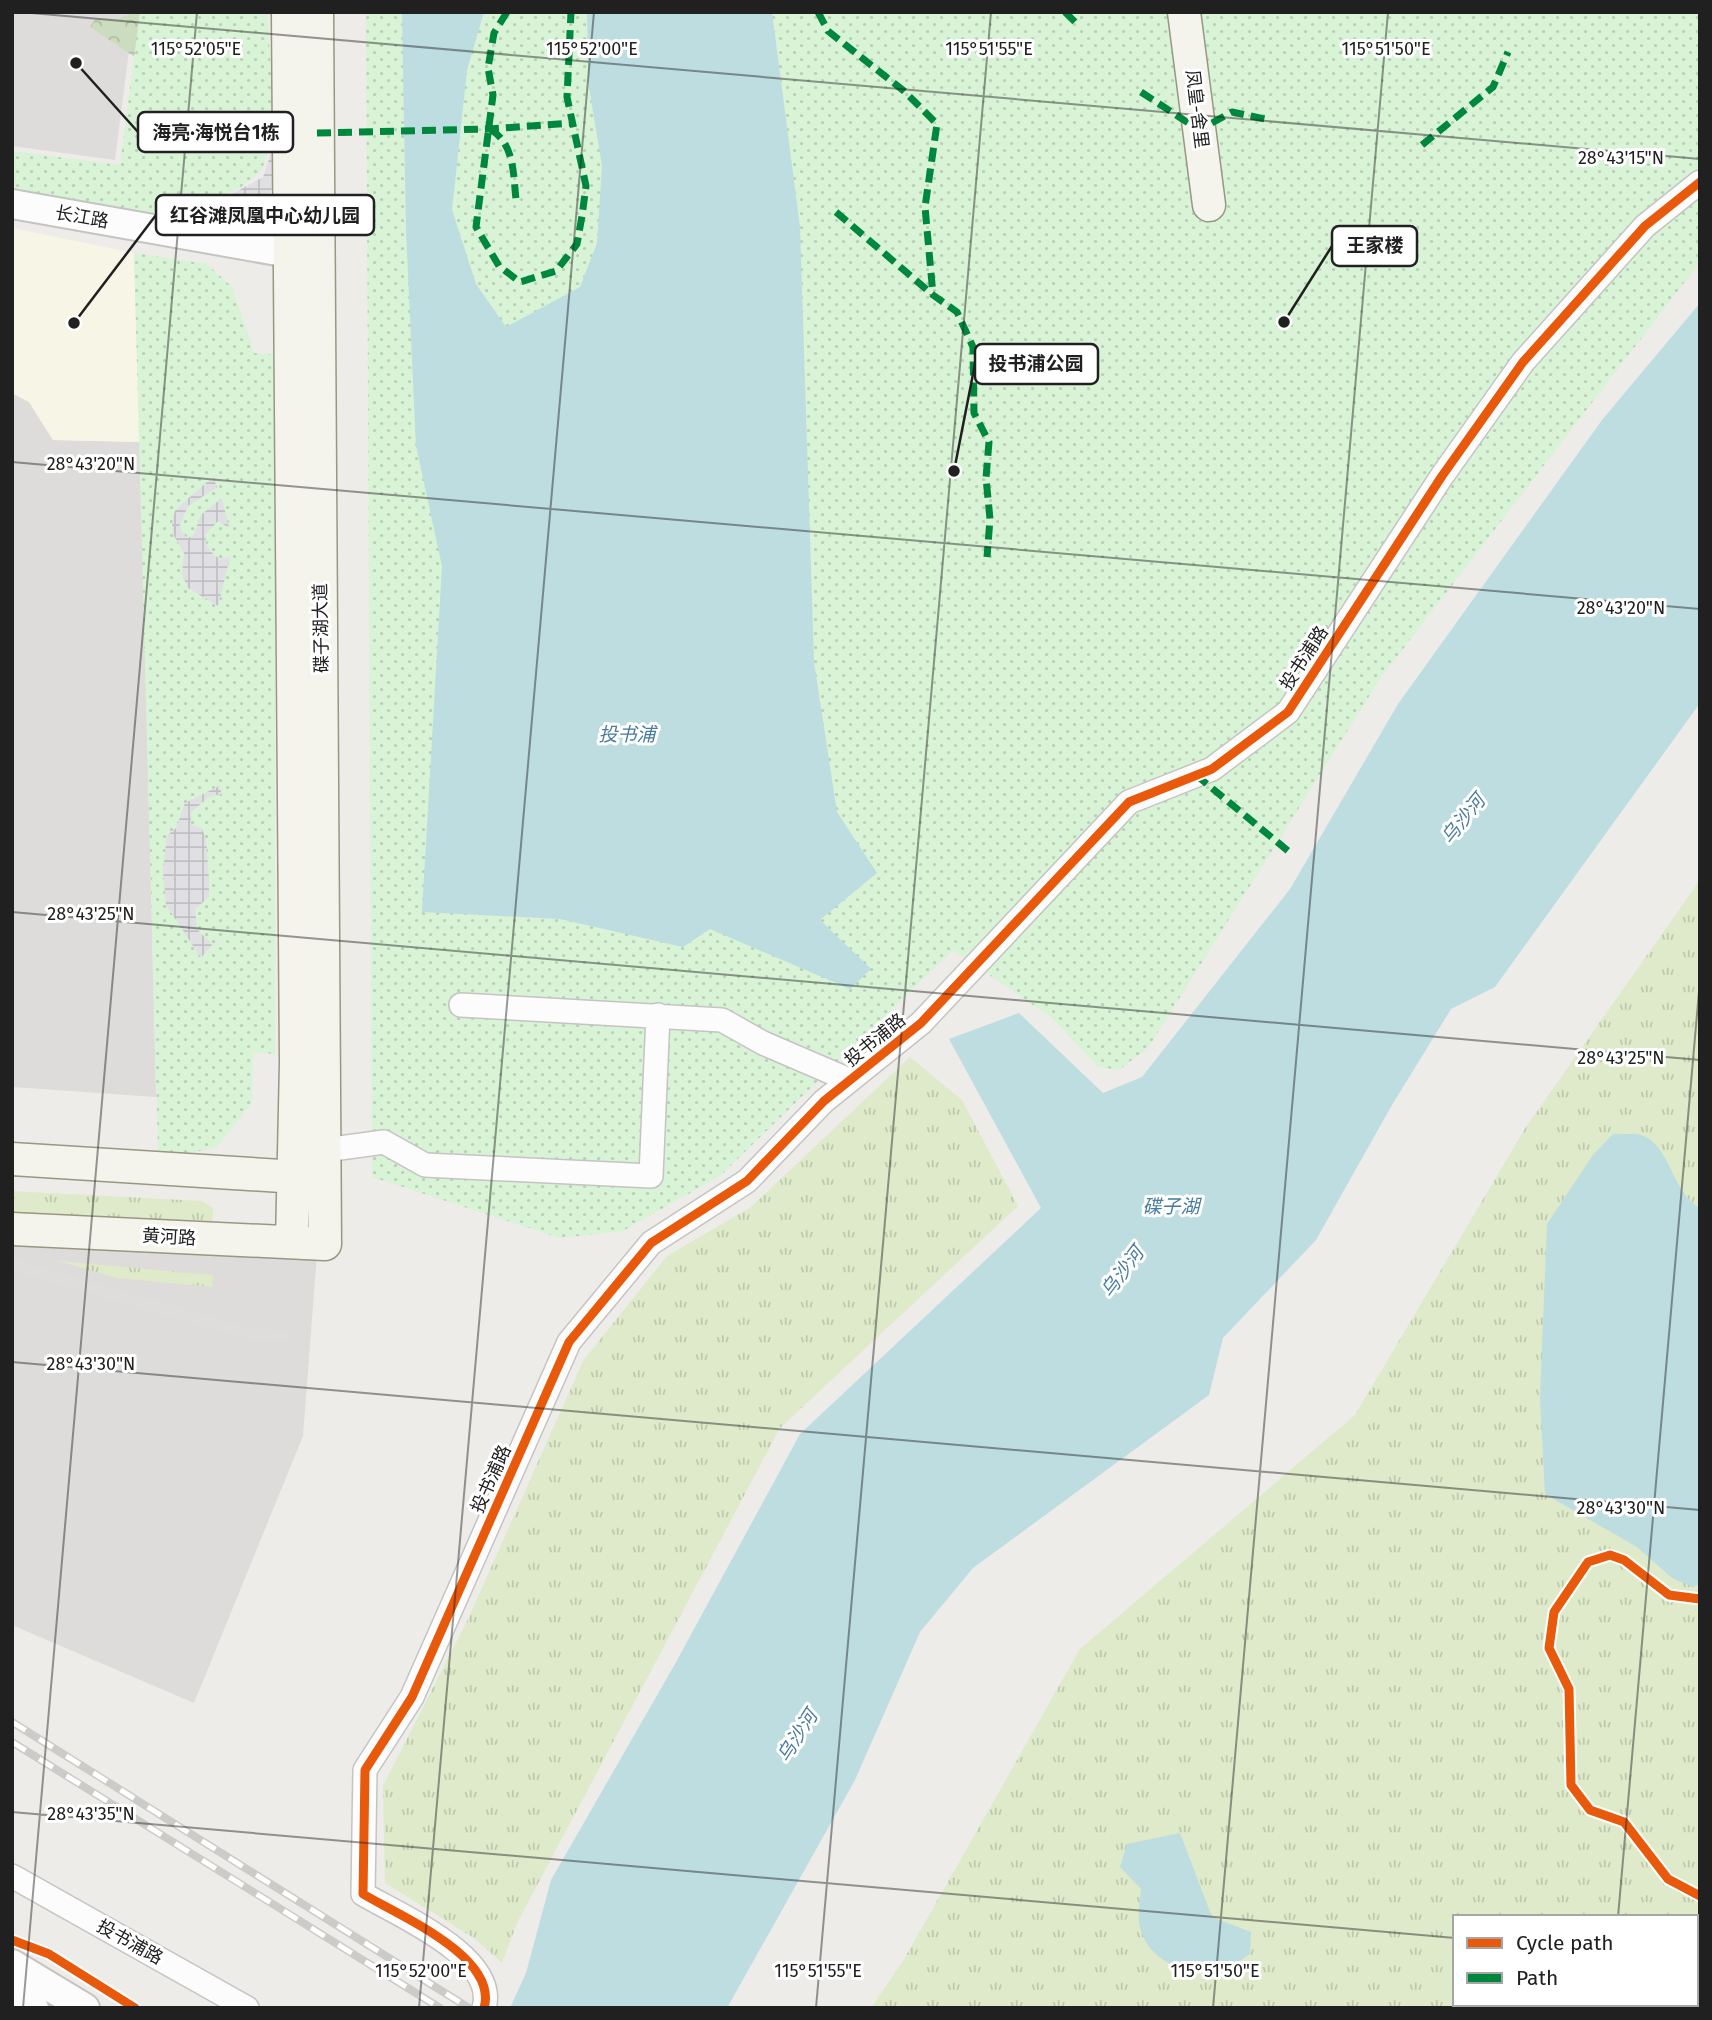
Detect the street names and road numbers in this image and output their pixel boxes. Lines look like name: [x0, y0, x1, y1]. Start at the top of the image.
street label: 凤皇-舍里: [1181, 68, 1213, 150]
street label: 长江路: [54, 201, 110, 233]
street label: 碟子湖大道: [309, 583, 333, 673]
street label: 投书浦路: [1275, 622, 1333, 694]
street label: 投书浦路: [840, 1009, 910, 1071]
street label: 黄河路: [141, 1225, 197, 1249]
street label: 投书浦路: [466, 1442, 516, 1516]
street label: 投书浦路: [93, 1915, 167, 1969]

